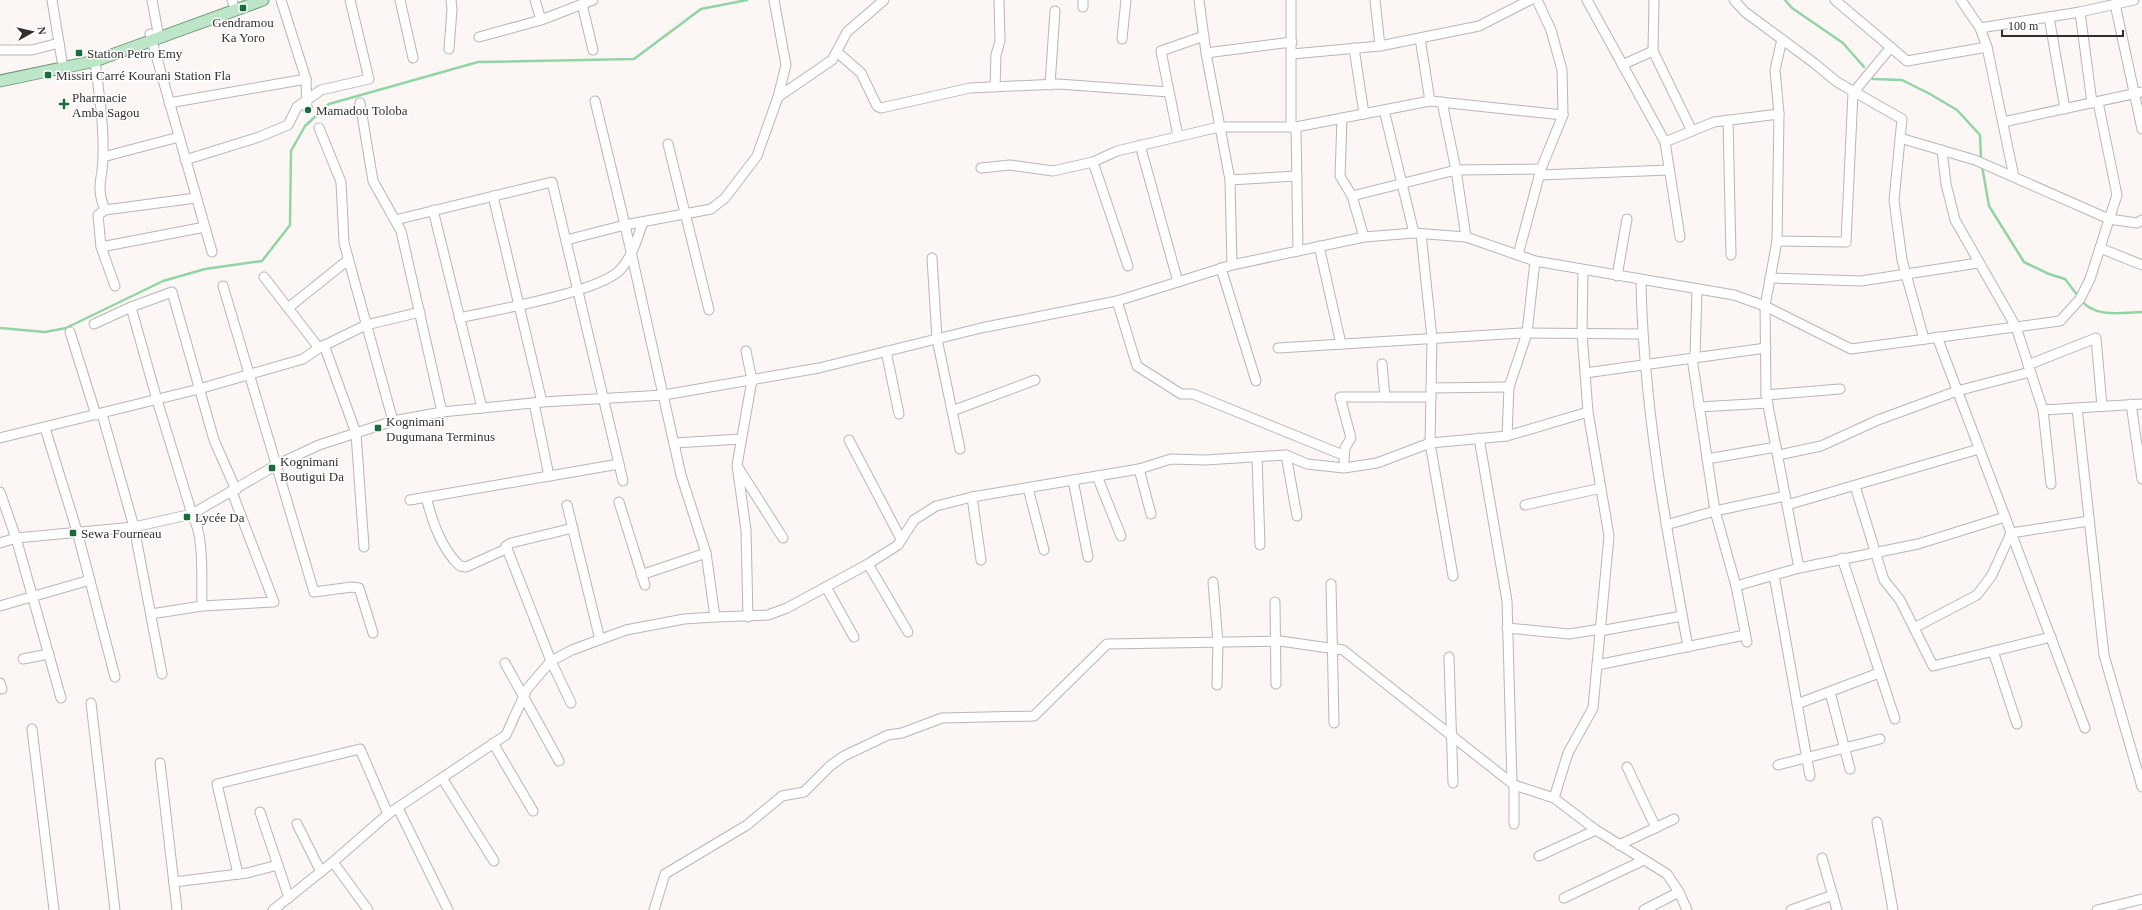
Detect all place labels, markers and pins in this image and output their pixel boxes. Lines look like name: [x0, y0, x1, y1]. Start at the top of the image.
marker: Gendramou Ka Yoro: [238, 3, 248, 13]
place label: Gendramou Ka Yoro: [212, 15, 274, 45]
place label: Station Petro Emy: [87, 46, 183, 61]
marker: Station Petro Emy: [74, 48, 84, 58]
place label: Missiri Carré Kourani Station Fla: [56, 68, 231, 83]
marker: Missiri Carré Kourani Station Fla: [43, 70, 53, 80]
place label: Pharmacie Amba Sagou: [72, 90, 140, 120]
marker: Pharmacie Amba Sagou: [59, 99, 69, 109]
place label: Mamadou Toloba: [316, 103, 408, 118]
marker: Mamadou Toloba: [303, 105, 313, 115]
place label: Kognimani Dugumana Terminus: [386, 414, 495, 444]
marker: Kognimani Dugumana Terminus: [373, 423, 383, 433]
place label: Kognimani Boutigui Da: [280, 454, 344, 484]
marker: Kognimani Boutigui Da: [267, 463, 277, 473]
place label: Lycée Da: [195, 510, 245, 525]
marker: Lycée Da: [182, 512, 192, 522]
place label: Sewa Fourneau: [81, 526, 162, 541]
marker: Sewa Fourneau: [68, 528, 78, 538]

